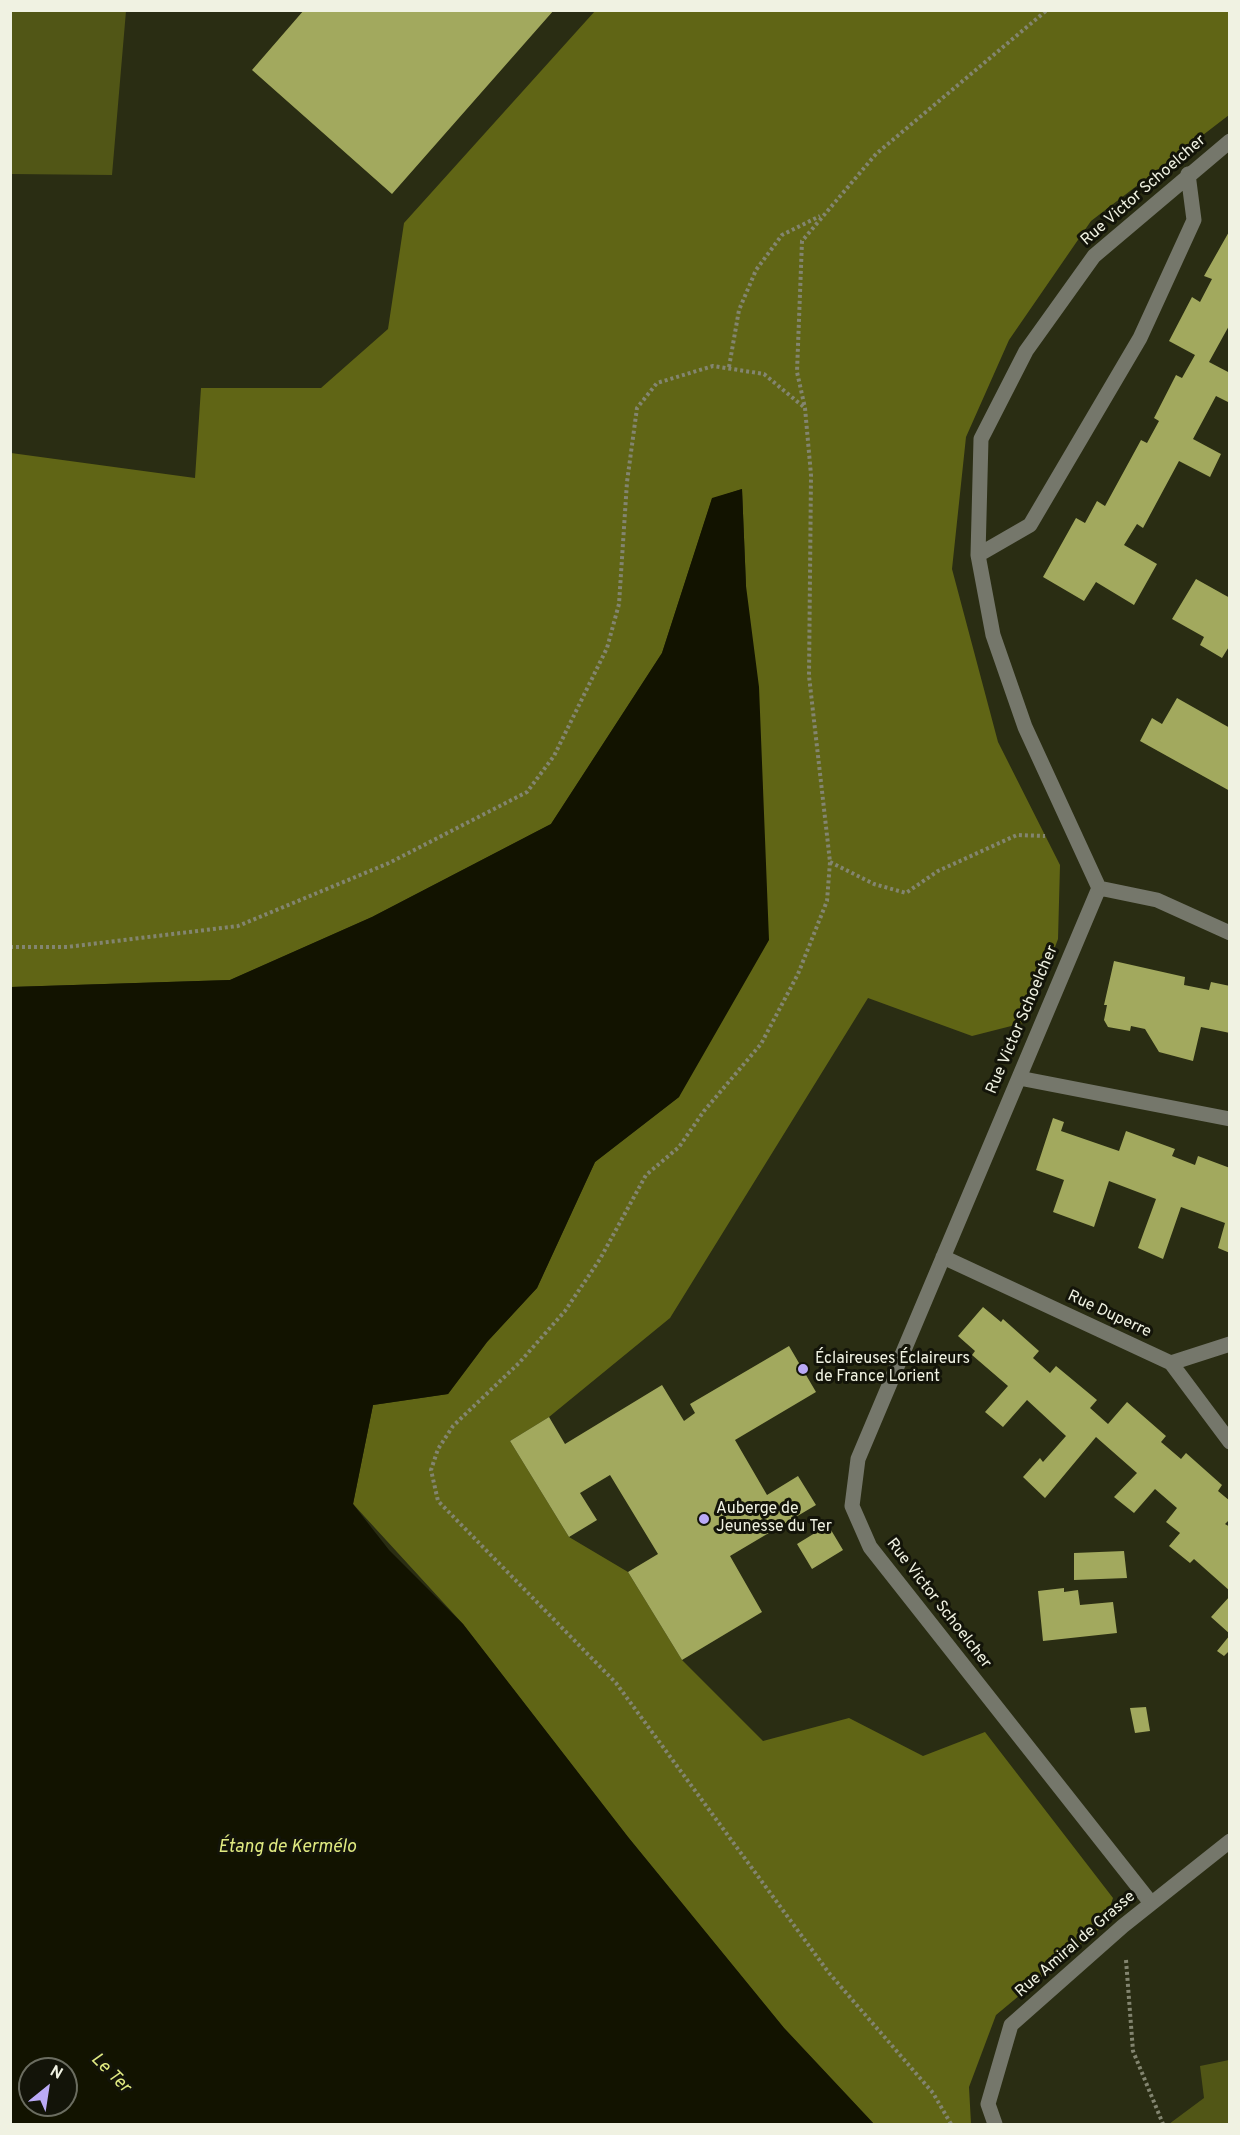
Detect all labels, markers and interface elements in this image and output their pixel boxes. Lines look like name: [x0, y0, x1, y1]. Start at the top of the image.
street label: Rue Victor Schoelcher: [1078, 131, 1210, 251]
street label: Rue Victor Schoelcher: [983, 943, 1063, 1097]
street label: Rue Duperre: [1064, 1287, 1154, 1343]
place label: Éclaireuses Éclaireurs de France Lorient: [815, 1350, 970, 1388]
marker: Éclaireuses Éclaireurs de France Lorient: [796, 1362, 810, 1376]
place label: Auberge de Jeunesse du Ter: [716, 1500, 832, 1538]
marker: Auberge de Jeunesse du Ter: [697, 1512, 711, 1526]
street label: Rue Victor Schoelcher: [881, 1535, 995, 1673]
water label: Étang de Kermélo: [218, 1837, 356, 1859]
street label: Rue Amiral de Grasse: [1012, 1888, 1140, 2002]
water label: Le Ter: [85, 2049, 135, 2099]
north arrow: [18, 2057, 78, 2117]
text: N: [46, 2062, 66, 2085]

